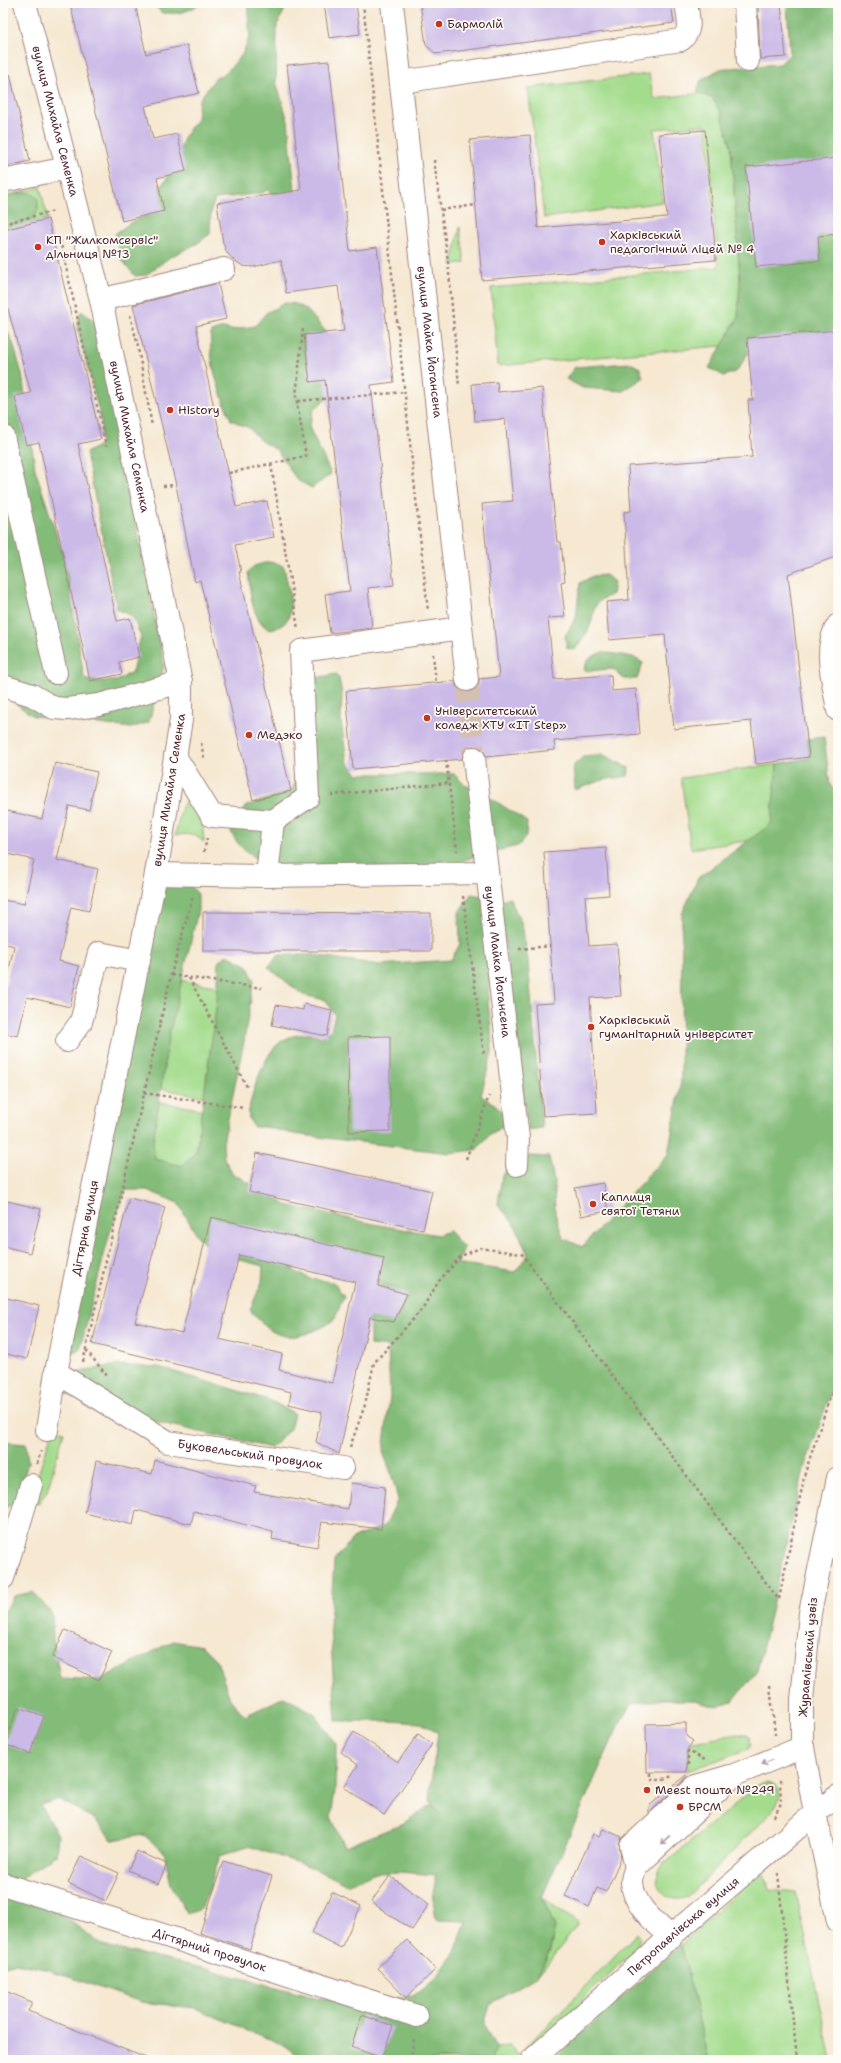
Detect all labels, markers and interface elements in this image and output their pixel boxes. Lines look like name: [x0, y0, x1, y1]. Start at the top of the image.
place label: Бармолій: [447, 16, 503, 32]
marker: Бармолій: [434, 19, 444, 29]
street label: вулиця Михайля Семенка: [28, 44, 82, 199]
place label: Харківський педагогічний ліцей № 4: [610, 227, 754, 257]
place label: КП "Жилкомсервіс" дільниця №13: [46, 232, 158, 262]
marker: Харківський педагогічний ліцей № 4: [597, 237, 607, 247]
marker: КП "Жилкомсервіс" дільниця №13: [33, 242, 43, 252]
street label: вулиця Майка Йогансена: [413, 265, 446, 419]
street label: вулиця Михайля Семенка: [106, 359, 153, 514]
place label: History: [178, 402, 220, 418]
marker: History: [165, 405, 175, 415]
place label: Університетський коледж ХТУ «IT Step»: [435, 703, 567, 733]
street label: вулиця Михайля Семенка: [149, 712, 189, 868]
marker: Університетський коледж ХТУ «IT Step»: [422, 713, 432, 723]
place label: Медэко: [257, 727, 302, 743]
marker: Медэко: [244, 730, 254, 740]
street label: вулиця Майка Йогансена: [481, 885, 514, 1039]
place label: Харківський гуманітарний університет: [599, 1012, 754, 1042]
marker: Харківський гуманітарний університет: [586, 1022, 596, 1032]
street label: Дігтярна вулиця: [68, 1179, 102, 1277]
place label: Каплиця святої Тетяни: [601, 1189, 680, 1219]
marker: Каплиця святої Тетяни: [588, 1199, 598, 1209]
street label: Буковельський провулок: [176, 1436, 324, 1473]
street label: Журавлівський узвіз: [795, 1596, 821, 1718]
one-way arrow: [762, 1758, 774, 1766]
place label: Meest пошта №249: [655, 1782, 775, 1798]
marker: Meest пошта №249: [642, 1785, 652, 1795]
place label: БРСМ: [688, 1799, 722, 1815]
marker: БРСМ: [675, 1802, 685, 1812]
one-way arrow: [660, 1835, 670, 1844]
street label: Петропавлівська вулиця: [624, 1873, 743, 1979]
street label: Дігтярний провулок: [151, 1924, 269, 1976]

